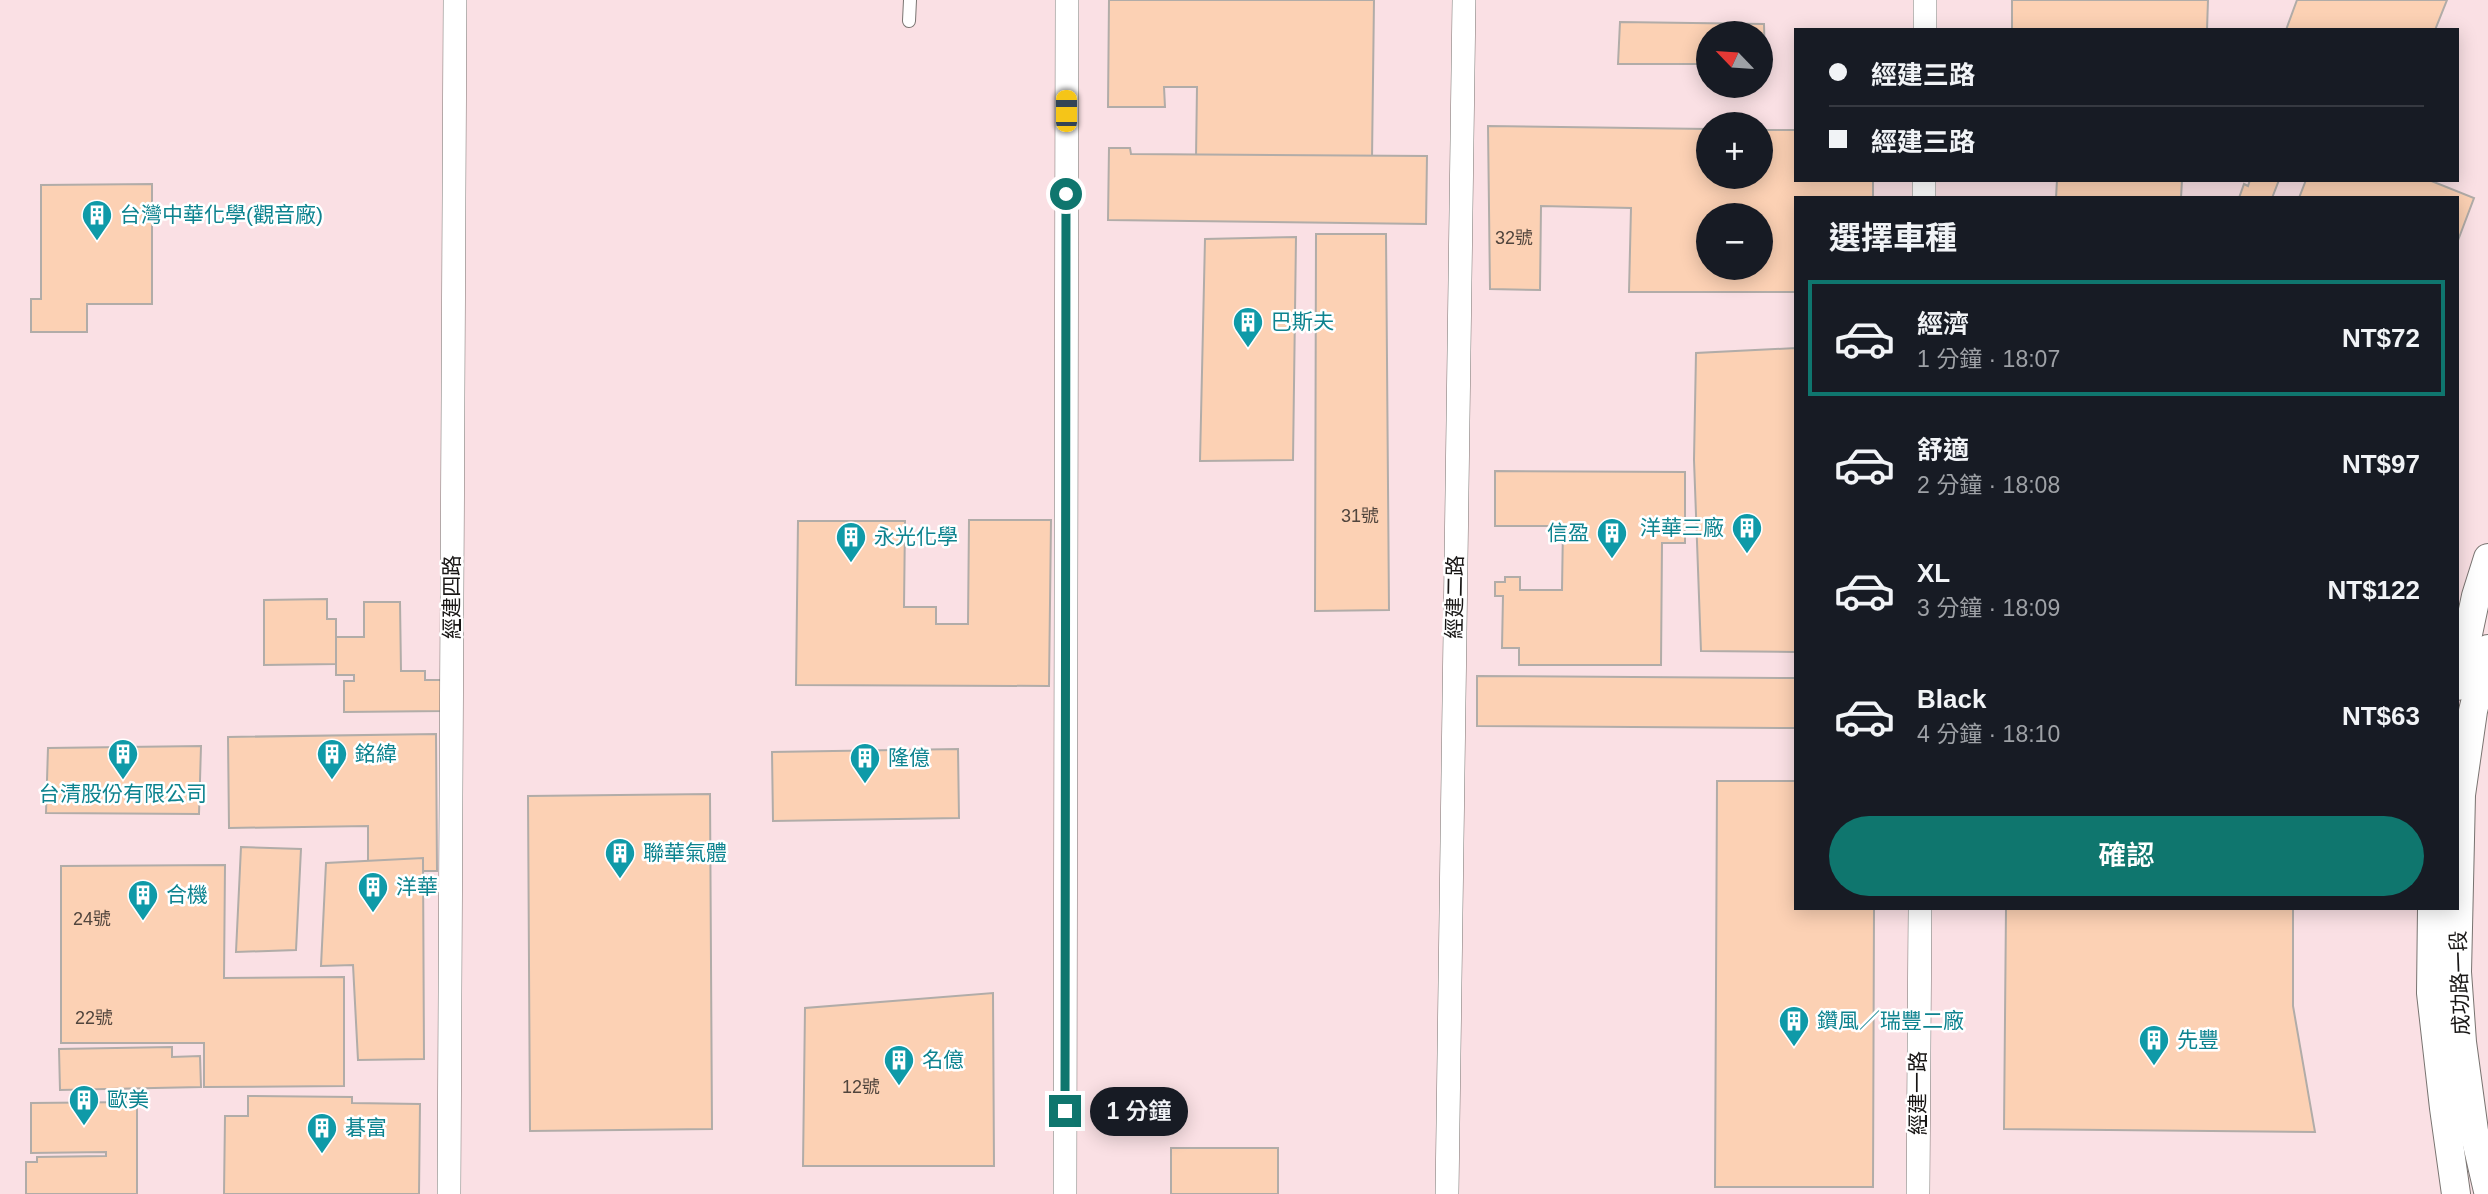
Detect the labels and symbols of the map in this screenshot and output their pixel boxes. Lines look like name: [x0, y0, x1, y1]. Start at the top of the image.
north arrow: [1696, 21, 1773, 98]
car: [1056, 90, 1077, 132]
route start: [1050, 178, 1082, 210]
building icon: 台灣中華化學(觀音廠): [80, 198, 114, 242]
place label: 台灣中華化學(觀音廠): [120, 203, 323, 226]
house number: 32號: [1495, 228, 1533, 248]
building icon: 巴斯夫: [1231, 305, 1265, 349]
place label: 巴斯夫: [1271, 310, 1334, 333]
house number: 31號: [1341, 506, 1379, 526]
building icon: 洋華三廠: [1730, 511, 1764, 555]
building icon: 信盈: [1595, 516, 1629, 560]
place label: 洋華三廠: [1640, 516, 1724, 539]
building icon: 永光化學: [834, 520, 868, 564]
place label: 信盈: [1547, 521, 1589, 544]
place label: 永光化學: [874, 525, 958, 548]
street label: 經建四路: [440, 555, 463, 639]
street label: 經建二路: [1442, 555, 1467, 639]
building icon: 台清股份有限公司: [106, 737, 140, 781]
building icon: 銘緯: [315, 737, 349, 781]
building icon: 隆億: [848, 741, 882, 785]
place label: 銘緯: [355, 742, 397, 765]
place label: 隆億: [888, 746, 930, 769]
place label: 台清股份有限公司: [39, 782, 207, 805]
building icon: 聯華氣體: [603, 836, 637, 880]
place label: 聯華氣體: [643, 841, 727, 864]
building icon: 洋華: [356, 870, 390, 914]
place label: 洋華: [396, 875, 438, 898]
building icon: 合機: [126, 878, 160, 922]
place label: 合機: [166, 883, 208, 906]
house number: 24號: [73, 909, 111, 929]
street label: 成功路一段: [2446, 930, 2473, 1036]
building icon: 鑽風／瑞豐二廠: [1777, 1004, 1811, 1048]
house number: 22號: [75, 1008, 113, 1028]
place label: 鑽風／瑞豐二廠: [1817, 1009, 1964, 1032]
building icon: 先豐: [2137, 1023, 2171, 1067]
place label: 先豐: [2177, 1028, 2219, 1051]
building icon: 名億: [882, 1043, 916, 1087]
place label: 名億: [922, 1048, 964, 1071]
street label: 經建一路: [1906, 1051, 1929, 1135]
house number: 12號: [842, 1077, 880, 1097]
building icon: 歐美: [67, 1083, 101, 1127]
callout: 1 分鐘: [1090, 1086, 1188, 1136]
place label: 歐美: [107, 1088, 149, 1111]
route end: [1049, 1095, 1081, 1127]
building icon: 碁富: [305, 1111, 339, 1155]
place label: 碁富: [345, 1116, 387, 1139]

